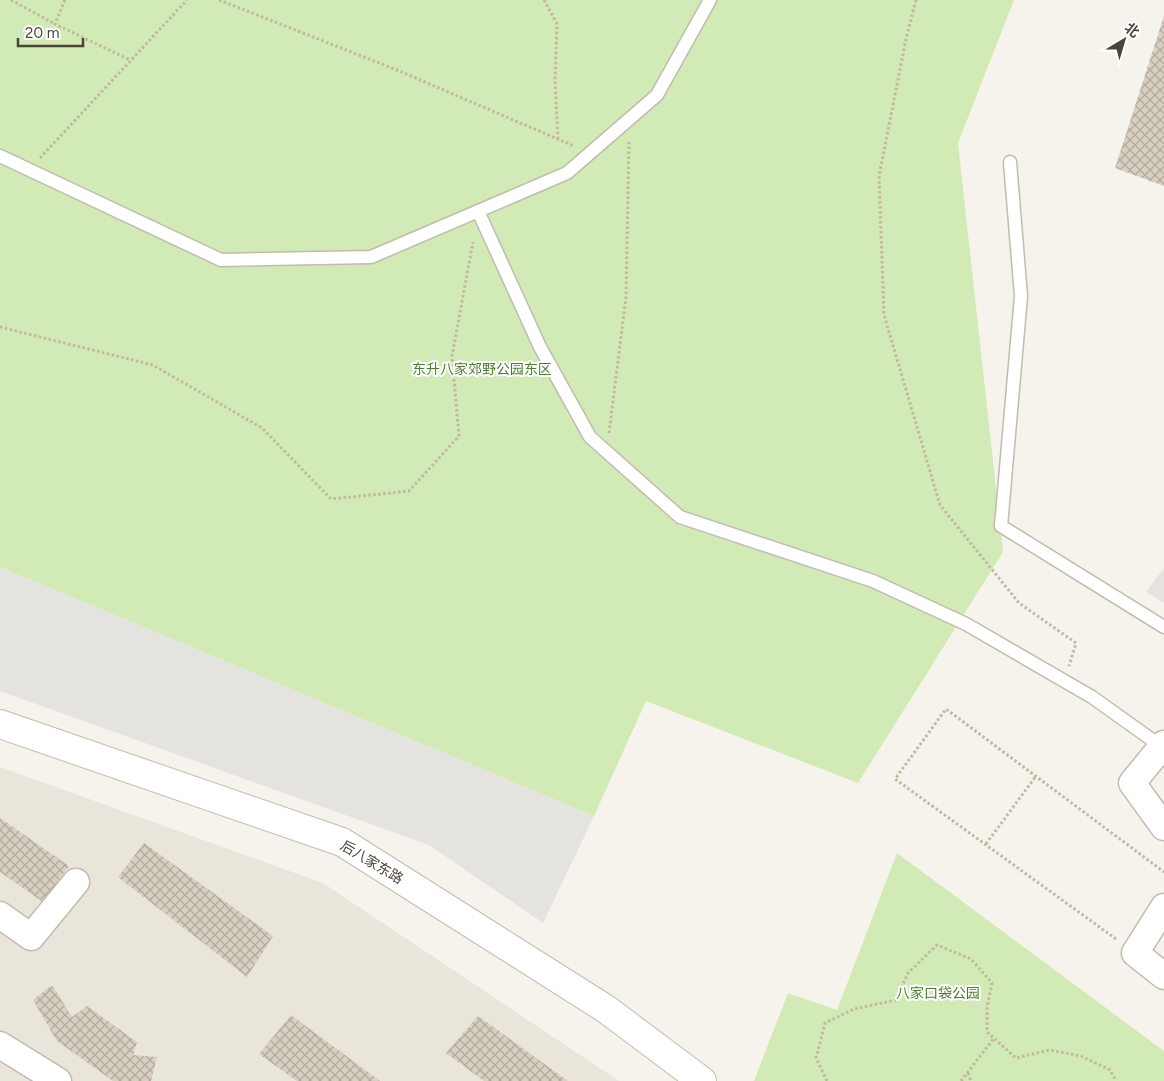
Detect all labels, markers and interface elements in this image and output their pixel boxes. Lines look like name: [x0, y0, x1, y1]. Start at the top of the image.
scale bar: [18, 15, 82, 47]
north arrow: [1099, 15, 1149, 65]
text: 北: [1121, 19, 1142, 41]
text: 20 m: [25, 24, 59, 42]
park label: 东升八家郊野公园东区: [412, 361, 552, 378]
street label: 后八家东路: [337, 837, 406, 888]
park label: 八家口袋公园: [896, 985, 980, 1002]

